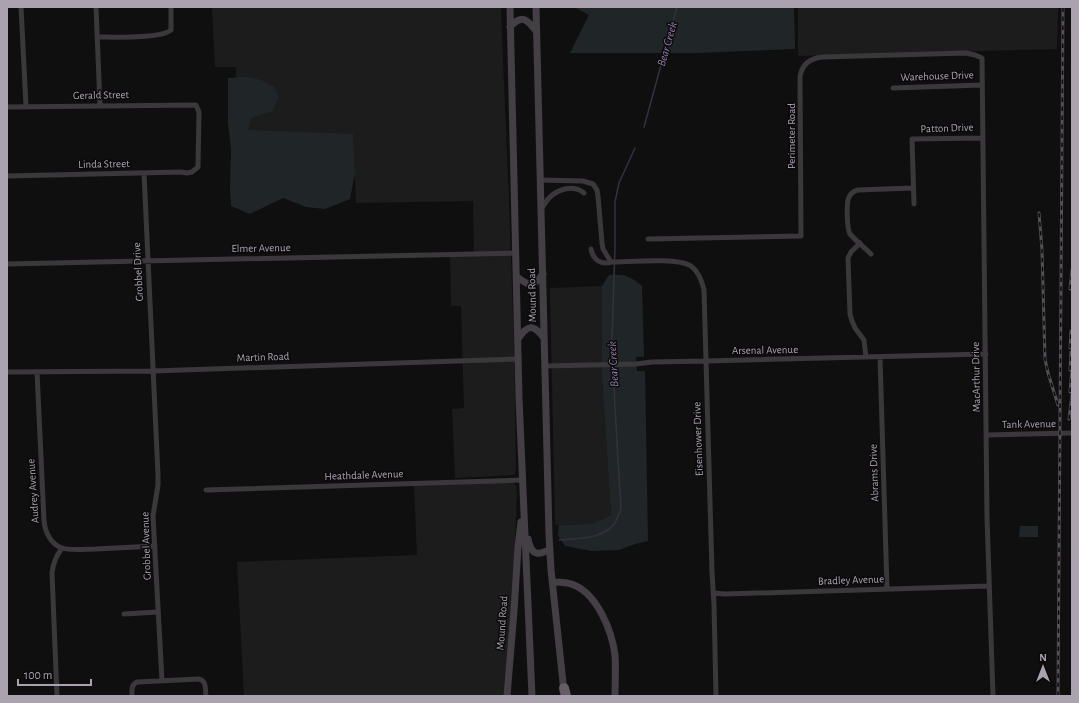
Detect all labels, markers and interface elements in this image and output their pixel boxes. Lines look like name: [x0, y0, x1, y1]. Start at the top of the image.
water label: Bear Creek: [655, 20, 679, 68]
street label: Warehouse Drive: [900, 69, 974, 83]
street label: Gerald Street: [73, 89, 130, 101]
street label: Perimeter Road: [786, 103, 797, 169]
street label: Patton Drive: [920, 122, 974, 134]
street label: Linda Street: [78, 158, 130, 170]
street label: Grobbel Drive: [131, 242, 145, 302]
street label: Elmer Avenue: [231, 242, 291, 254]
street label: Mound Road: [526, 267, 538, 322]
water label: Bear Creek: [606, 340, 620, 387]
street label: MacArthur Drive: [970, 342, 982, 412]
street label: Arsenal Avenue: [732, 344, 798, 356]
street label: Martin Road: [237, 351, 290, 363]
street label: Eisenhower Drive: [691, 402, 705, 476]
street label: Tank Avenue: [1002, 418, 1056, 430]
street label: Abrams Drive: [867, 444, 881, 502]
street label: Audrey Avenue: [25, 458, 41, 524]
street label: Heathdale Avenue: [324, 468, 404, 482]
street label: Grobbel Avenue: [139, 512, 153, 580]
street label: Bradley Avenue: [818, 573, 884, 587]
street label: Mound Road: [495, 595, 509, 651]
north arrow: [1023, 647, 1063, 687]
text: N: [1039, 652, 1047, 663]
scale bar: [18, 661, 91, 687]
text: 100 m: [24, 669, 52, 681]

